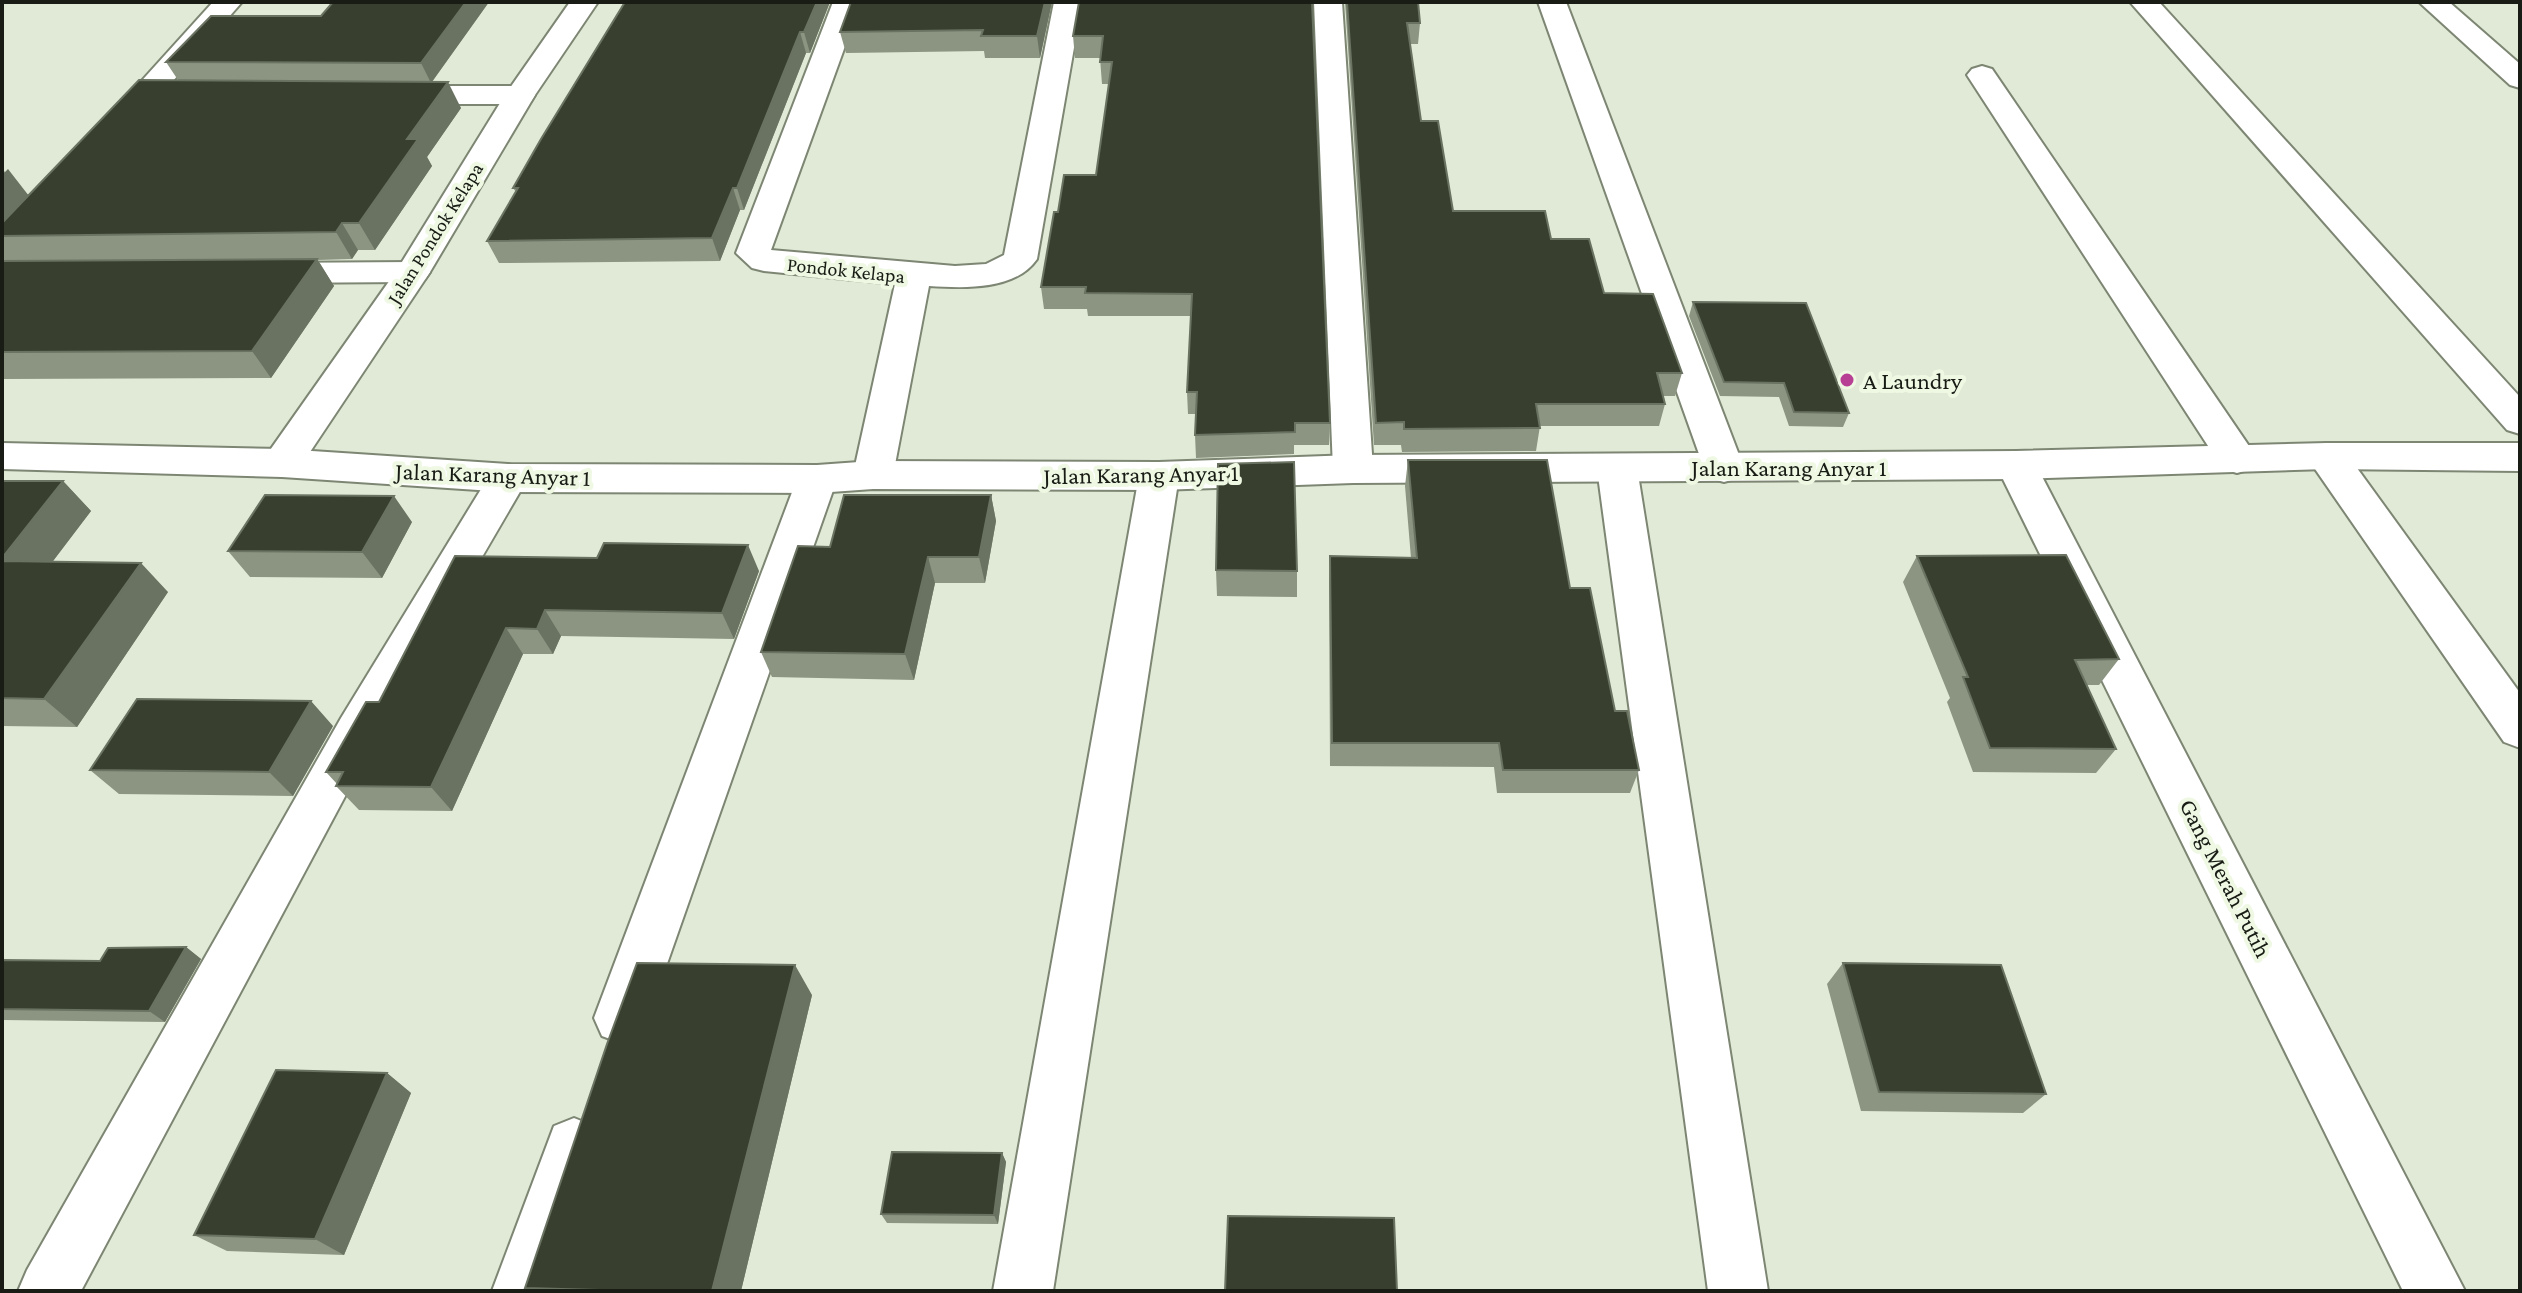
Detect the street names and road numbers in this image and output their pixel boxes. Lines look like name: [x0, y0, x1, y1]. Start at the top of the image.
street label: Jalan Pondok Kelapa: [382, 158, 488, 310]
street label: Pondok Kelapa: [786, 253, 906, 288]
street label: Jalan Karang Anyar 1: [1689, 454, 1887, 481]
street label: Jalan Karang Anyar 1: [393, 457, 591, 491]
street label: Jalan Karang Anyar 1: [1041, 459, 1239, 489]
street label: Gang Merah Putih: [2174, 794, 2278, 962]

